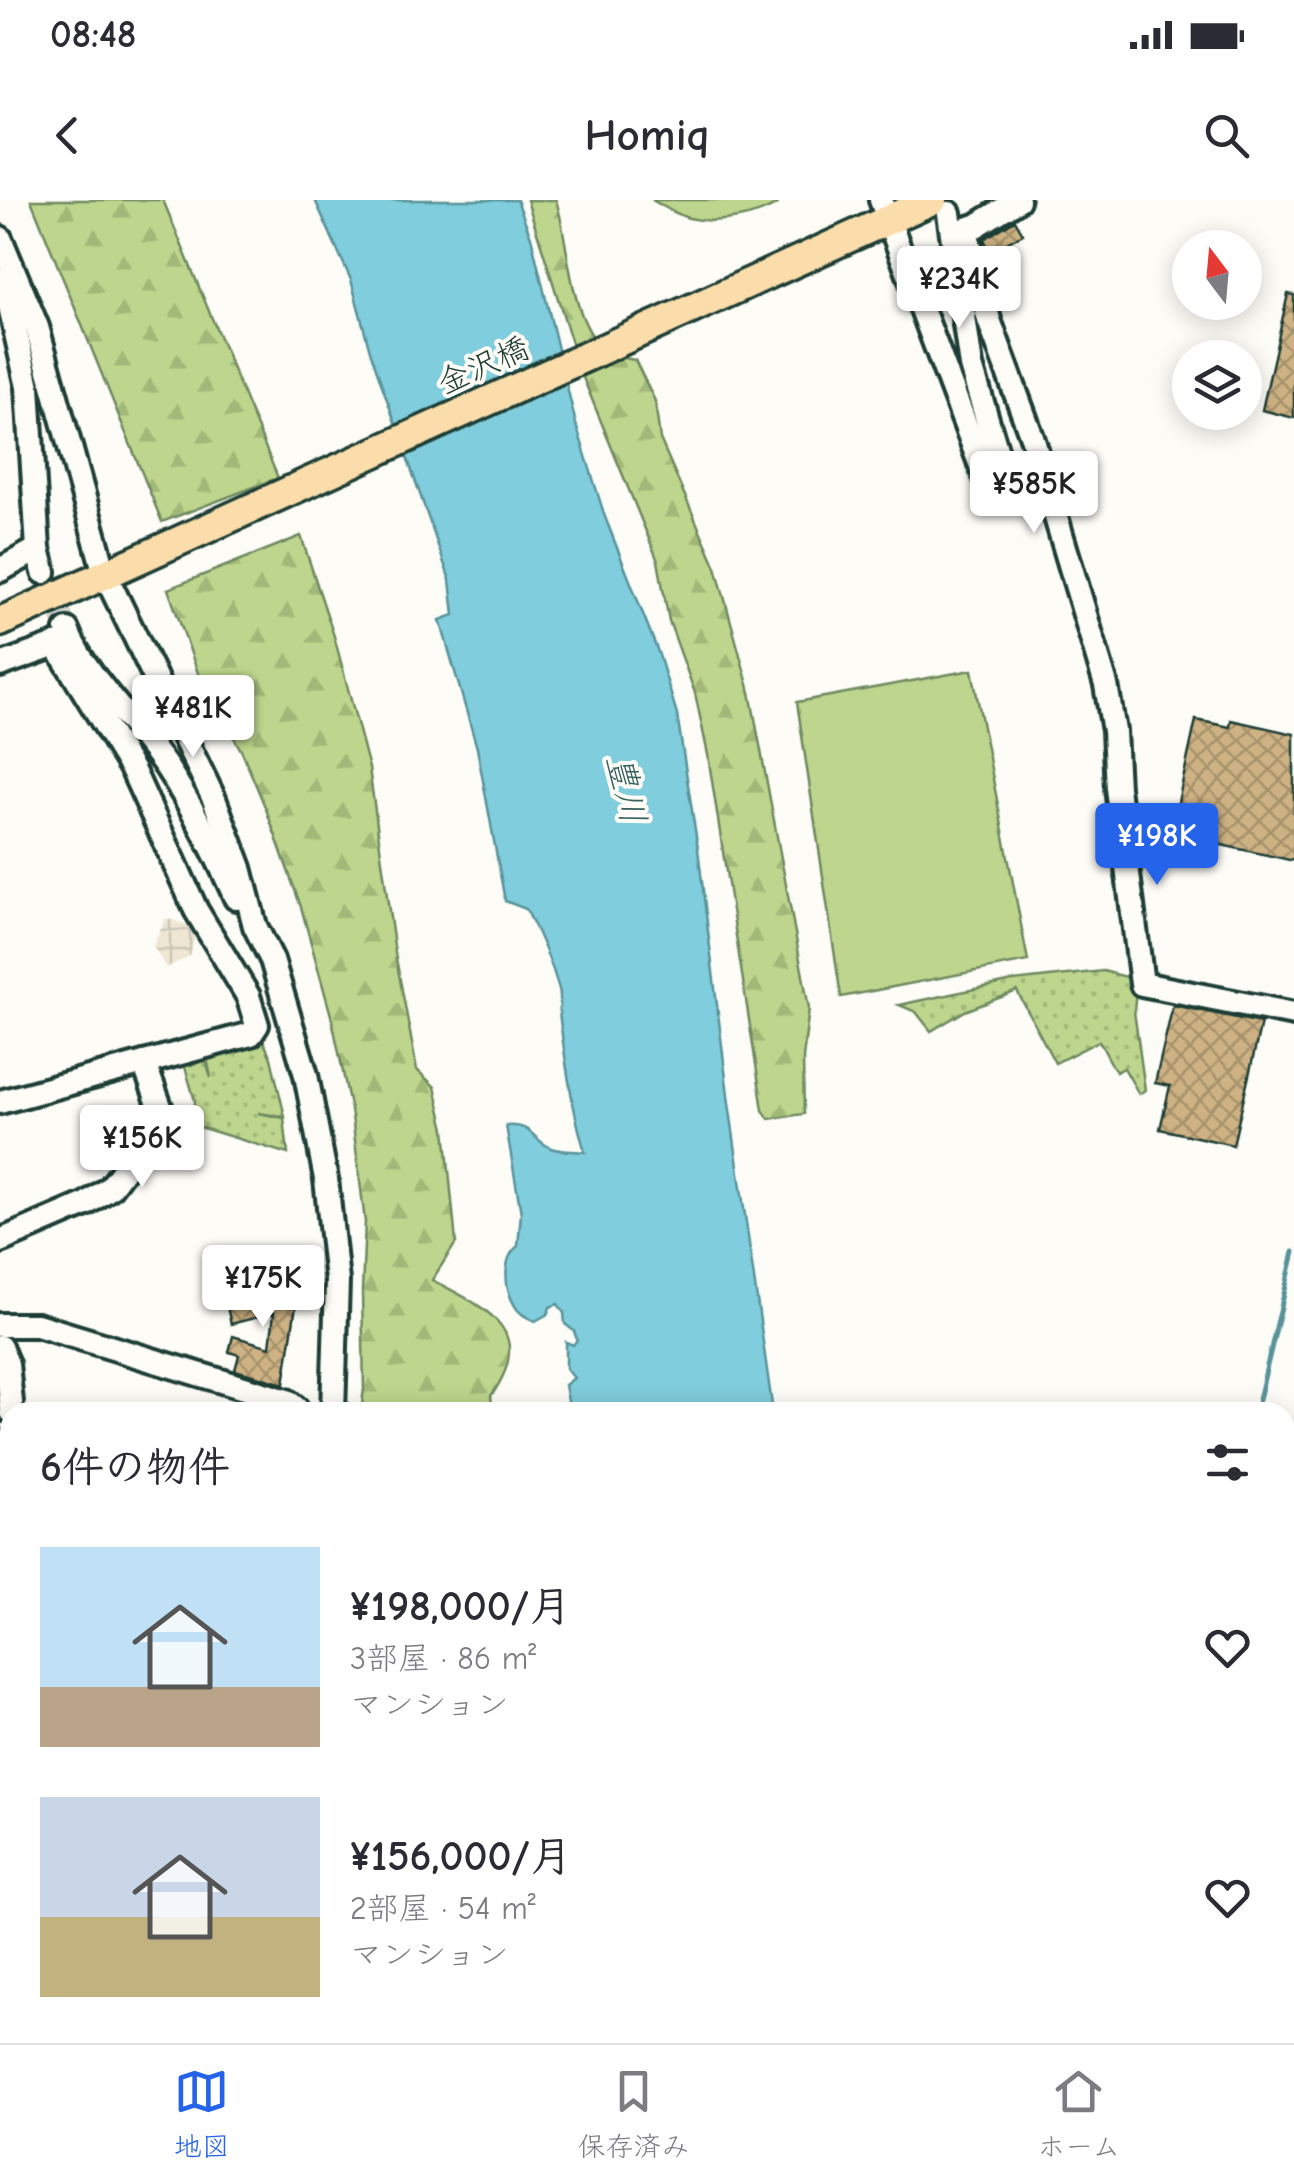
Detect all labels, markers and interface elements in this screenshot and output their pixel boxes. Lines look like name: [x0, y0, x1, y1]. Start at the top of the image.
text: 08:48: [50, 13, 136, 57]
icon: back: [40, 108, 95, 163]
icon: search: [1199, 108, 1254, 163]
text: Homiq: [584, 109, 710, 161]
north arrow: [1172, 230, 1262, 320]
map controls: [1172, 230, 1262, 430]
pin: ¥234K: [889, 246, 1029, 331]
text: ¥234K: [919, 260, 999, 297]
street label: 金沢橋: [432, 329, 535, 402]
button: layers: [1172, 340, 1262, 430]
pin: ¥585K: [964, 451, 1104, 536]
text: ¥585K: [992, 465, 1076, 502]
pin: ¥481K: [123, 675, 263, 760]
text: ¥481K: [154, 689, 232, 726]
water label: 豊川: [599, 750, 654, 828]
pin: ¥198K: [1087, 803, 1227, 888]
text: ¥198K: [1117, 817, 1197, 854]
pin: ¥156K: [72, 1105, 212, 1190]
text: ¥156K: [102, 1119, 182, 1156]
pin: ¥175K: [193, 1245, 333, 1330]
text: ¥175K: [224, 1259, 302, 1296]
icon: filters: [1200, 1435, 1255, 1490]
text: 6件の物件: [40, 1443, 230, 1492]
text: ¥198,000/月: [350, 1582, 571, 1631]
icon: home: [120, 1587, 240, 1707]
icon: heart: [1200, 1620, 1255, 1675]
text: 3部屋 · 86 m²: [350, 1640, 536, 1677]
text: マンション: [350, 1686, 509, 1723]
text: ¥156,000/月: [350, 1832, 572, 1881]
icon: home: [120, 1837, 240, 1957]
icon: heart: [1200, 1870, 1255, 1925]
text: 2部屋 · 54 m²: [350, 1890, 536, 1927]
text: マンション: [350, 1936, 509, 1973]
tab: 地図: [174, 2064, 230, 2164]
tab: 保存済み: [578, 2064, 690, 2164]
tab: ホーム: [1037, 2064, 1120, 2164]

